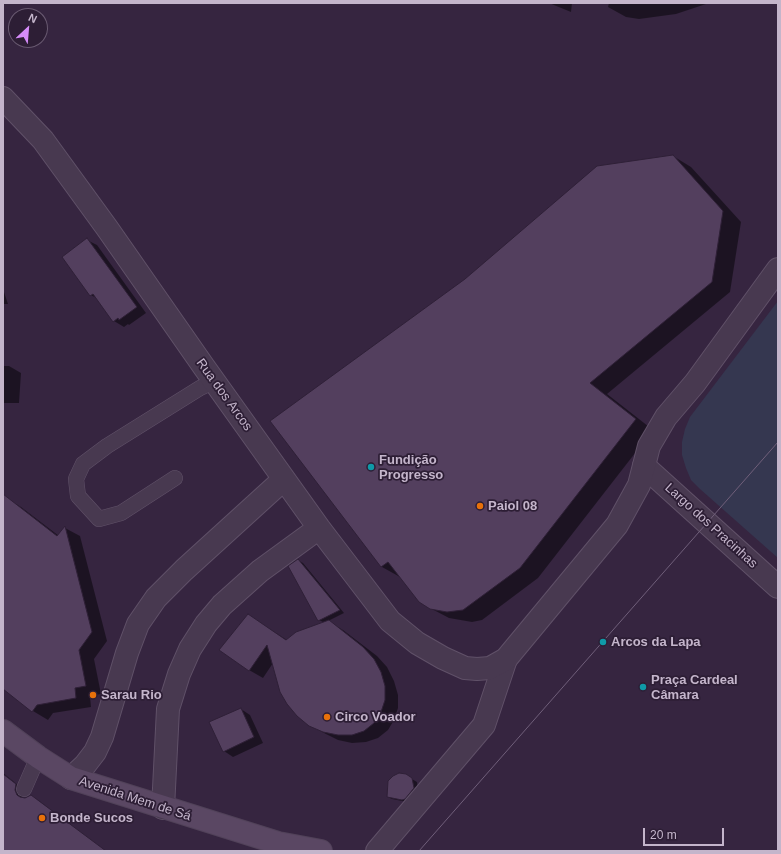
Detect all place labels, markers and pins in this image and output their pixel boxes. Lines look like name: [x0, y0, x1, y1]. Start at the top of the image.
place label: Fundição Progresso: [379, 452, 443, 483]
marker: Fundição Progresso: [366, 462, 376, 472]
place label: Paiol 08: [488, 498, 537, 514]
marker: Paiol 08: [475, 501, 485, 511]
place label: Arcos da Lapa: [611, 634, 701, 650]
marker: Arcos da Lapa: [598, 637, 608, 647]
place label: Praça Cardeal Câmara: [651, 672, 738, 703]
marker: Praça Cardeal Câmara: [638, 682, 648, 692]
place label: Sarau Rio: [101, 687, 162, 703]
marker: Sarau Rio: [88, 690, 98, 700]
place label: Circo Voador: [335, 709, 416, 725]
marker: Circo Voador: [322, 712, 332, 722]
place label: Bonde Sucos: [50, 810, 133, 826]
marker: Bonde Sucos: [37, 813, 47, 823]

